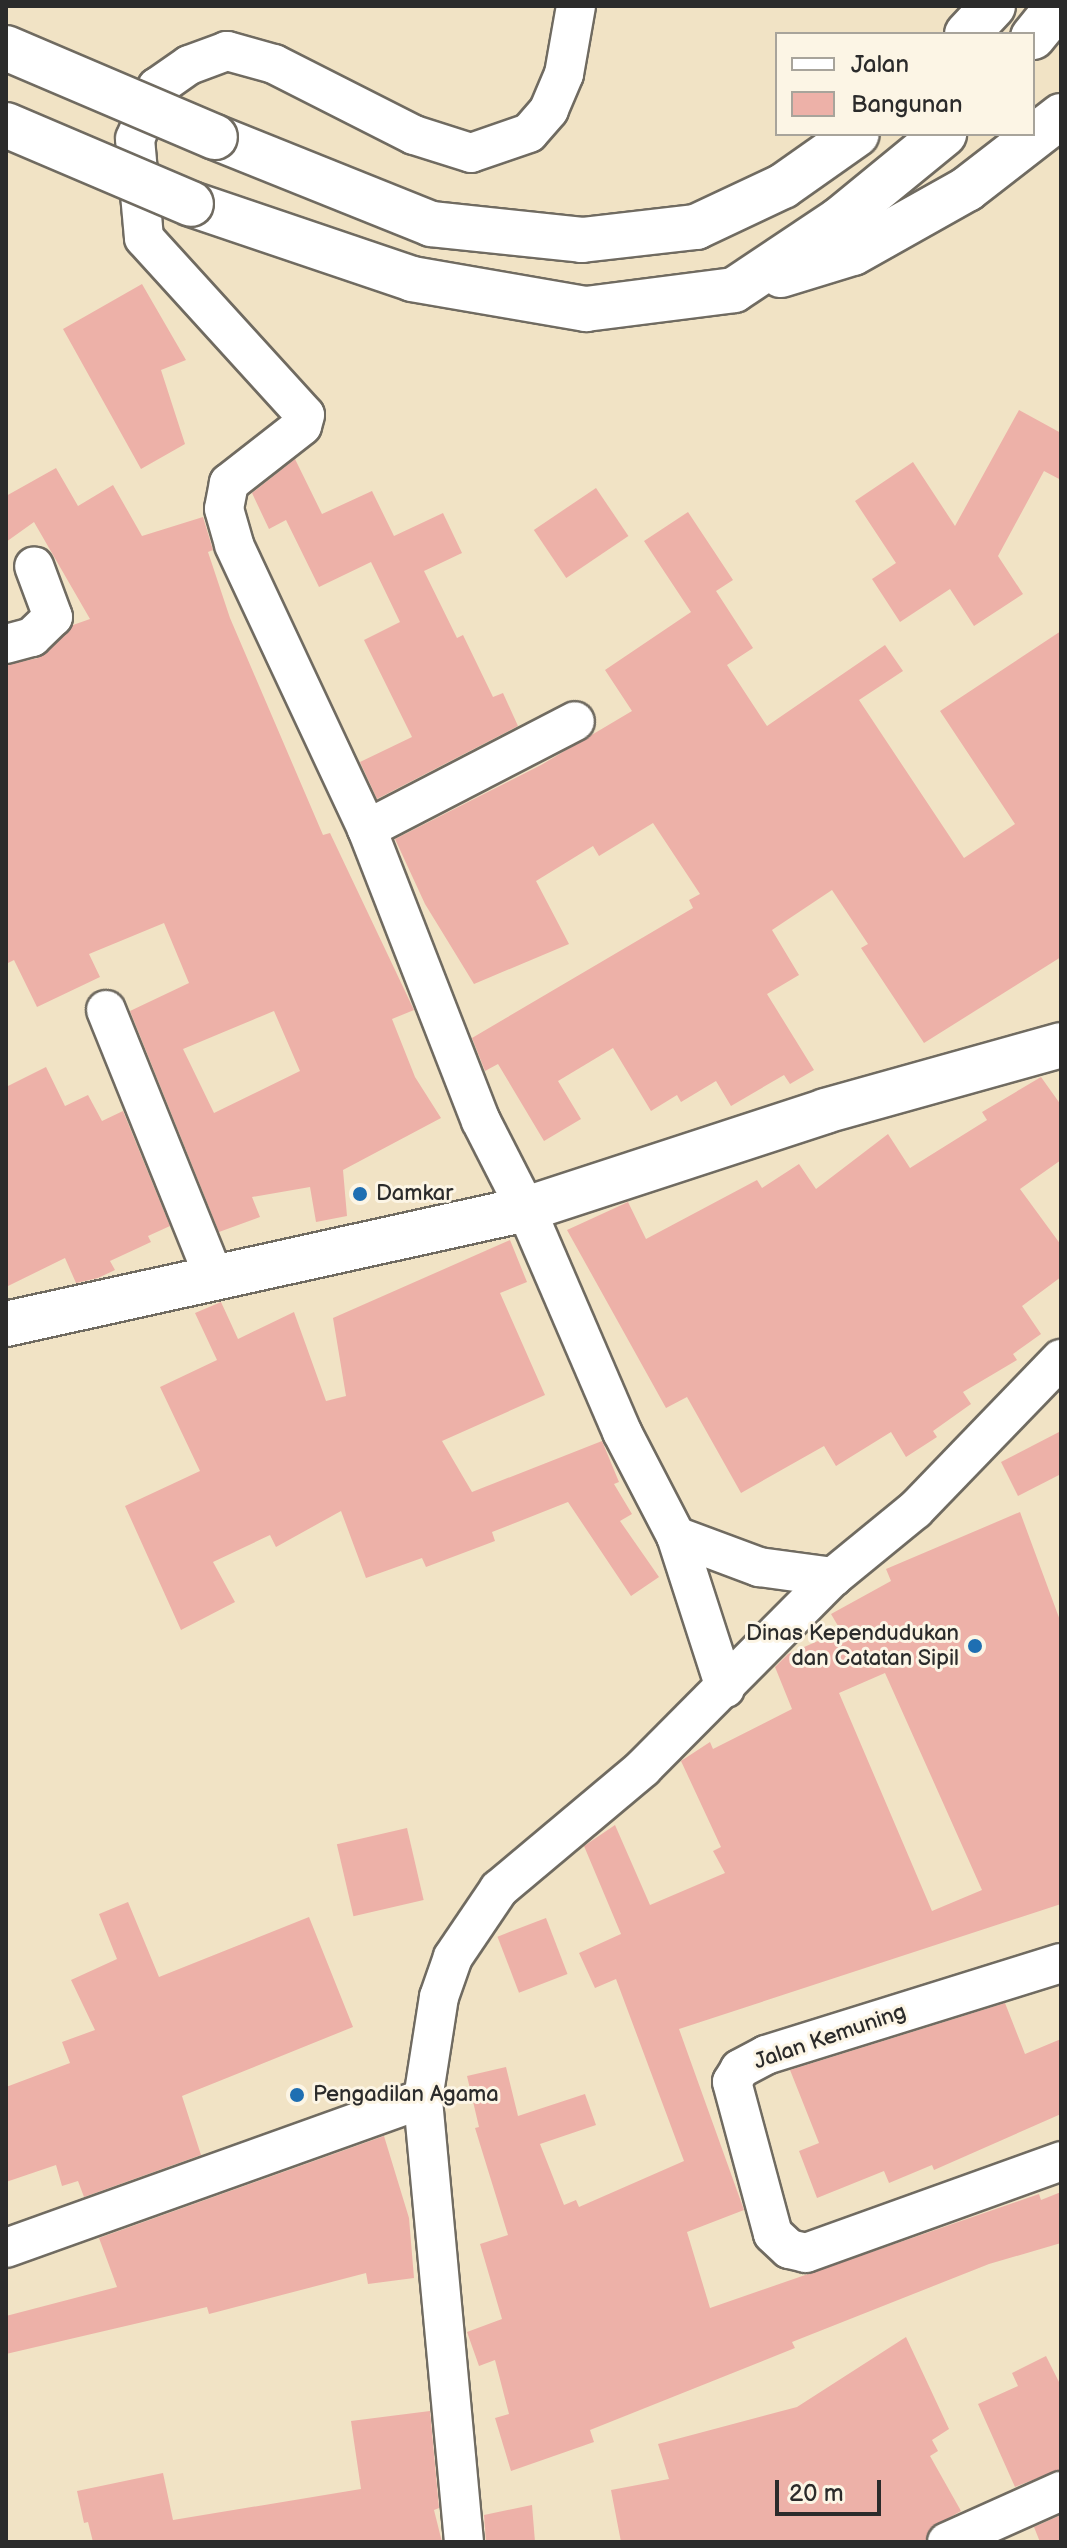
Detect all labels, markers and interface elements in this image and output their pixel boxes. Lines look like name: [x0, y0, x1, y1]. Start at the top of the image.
legend: [775, 32, 1035, 136]
text: Jalan: [851, 50, 909, 79]
text: Bangunan: [851, 90, 962, 119]
place label: Damkar: [376, 1181, 453, 1207]
marker: Damkar: [351, 1185, 369, 1203]
place label: Dinas Kependudukan dan Catatan Sipil: [746, 1620, 959, 1672]
marker: Dinas Kependudukan dan Catatan Sipil: [966, 1637, 984, 1655]
street label: Jalan Kemuning: [751, 1999, 909, 2075]
place label: Pengadilan Agama: [313, 2082, 499, 2108]
marker: Pengadilan Agama: [288, 2086, 306, 2104]
scale bar: [779, 2464, 885, 2514]
text: 20 m: [789, 2479, 844, 2508]

